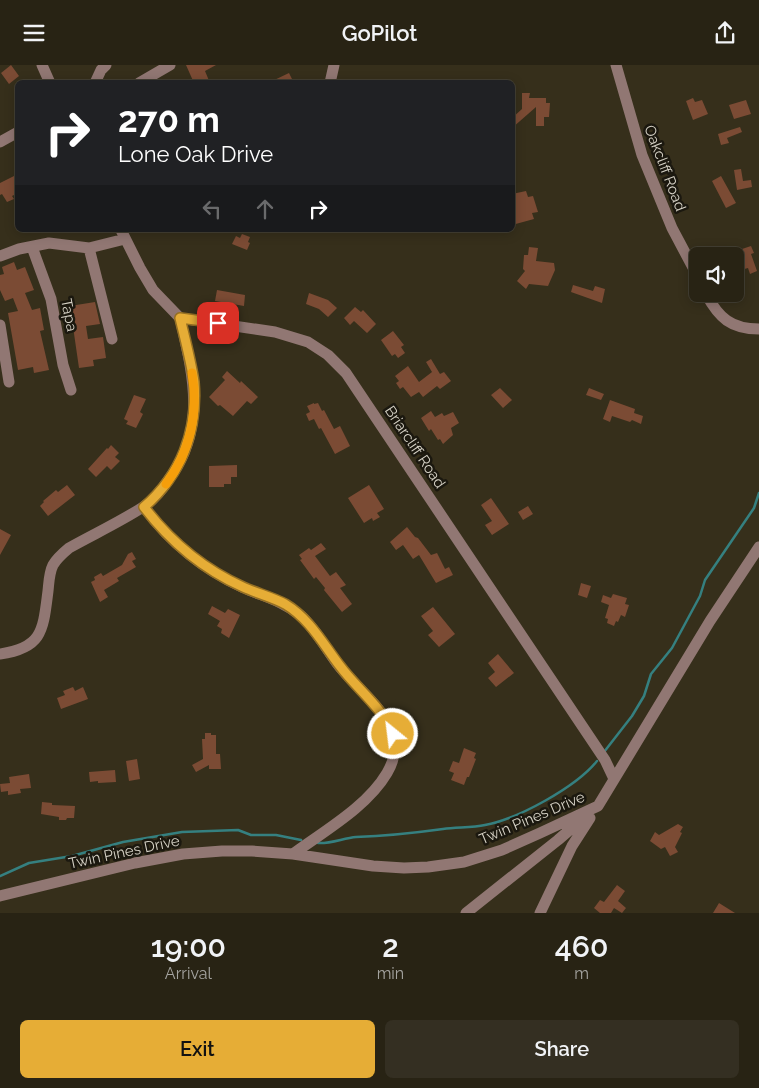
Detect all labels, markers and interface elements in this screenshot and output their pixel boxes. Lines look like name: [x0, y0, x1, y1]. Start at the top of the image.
icon: menu: [20, 19, 48, 47]
icon: share: [711, 19, 739, 47]
text: GoPilot: [342, 20, 417, 46]
text: 270 m: [118, 99, 220, 140]
icon: right: [35, 100, 100, 165]
street label: Oakcliff Road: [640, 122, 690, 214]
text: Lone Oak Drive: [118, 141, 273, 167]
icon: left: [198, 195, 226, 223]
icon: ahead: [251, 195, 279, 223]
icon: right: [304, 195, 332, 223]
map controls: [689, 247, 744, 302]
button: sound: [689, 247, 744, 302]
street label: Tapa: [57, 297, 81, 333]
pin: [197, 302, 239, 344]
icon: arrive: [204, 309, 232, 337]
street label: Briarcliff Road: [381, 402, 449, 492]
position arrow: [366, 707, 418, 759]
street label: Twin Pines Drive: [476, 788, 588, 848]
street label: Twin Pines Drive: [67, 831, 181, 873]
text: 19:00: [151, 929, 226, 964]
text: 2: [382, 929, 399, 964]
text: 460: [555, 929, 608, 964]
text: Arrival: [165, 964, 212, 983]
text: min: [377, 964, 404, 983]
text: m: [574, 964, 589, 983]
button: Exit: [20, 1020, 375, 1078]
button: Share: [385, 1020, 739, 1078]

